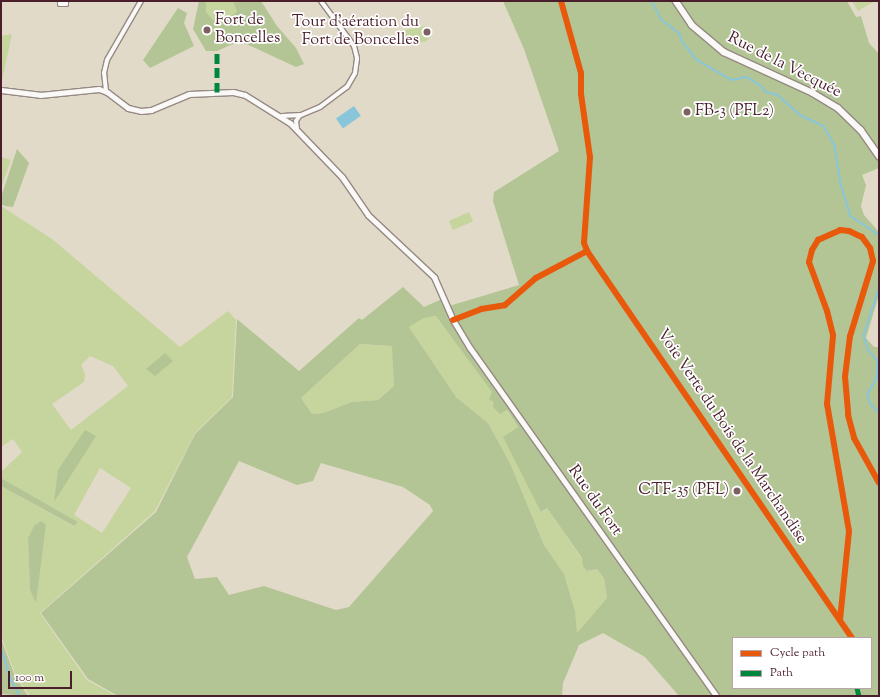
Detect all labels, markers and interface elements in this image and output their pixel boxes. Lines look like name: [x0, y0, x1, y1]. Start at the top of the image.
place label: Fort de Boncelles: [215, 11, 280, 49]
place label: Tour d'aération du Fort de Boncelles: [292, 13, 419, 51]
marker: Fort de Boncelles: [202, 25, 212, 35]
marker: Tour d'aération du Fort de Boncelles: [422, 27, 432, 37]
street label: Rue de la Vecquée: [724, 29, 844, 103]
place label: FB-3 (PFL2): [695, 102, 774, 122]
marker: FB-3 (PFL2): [682, 107, 692, 117]
street label: Voie Verte du Bois de la Marchandise: [652, 326, 810, 548]
street label: Rue du Fort: [563, 462, 625, 540]
place label: CTF-35 (PFL): [638, 481, 729, 501]
marker: CTF-35 (PFL): [732, 486, 742, 496]
legend: [732, 637, 872, 689]
text: Cycle path: [770, 644, 825, 662]
scale bar: [10, 663, 74, 689]
text: Path: [770, 664, 793, 682]
text: 100 m: [15, 669, 44, 687]

